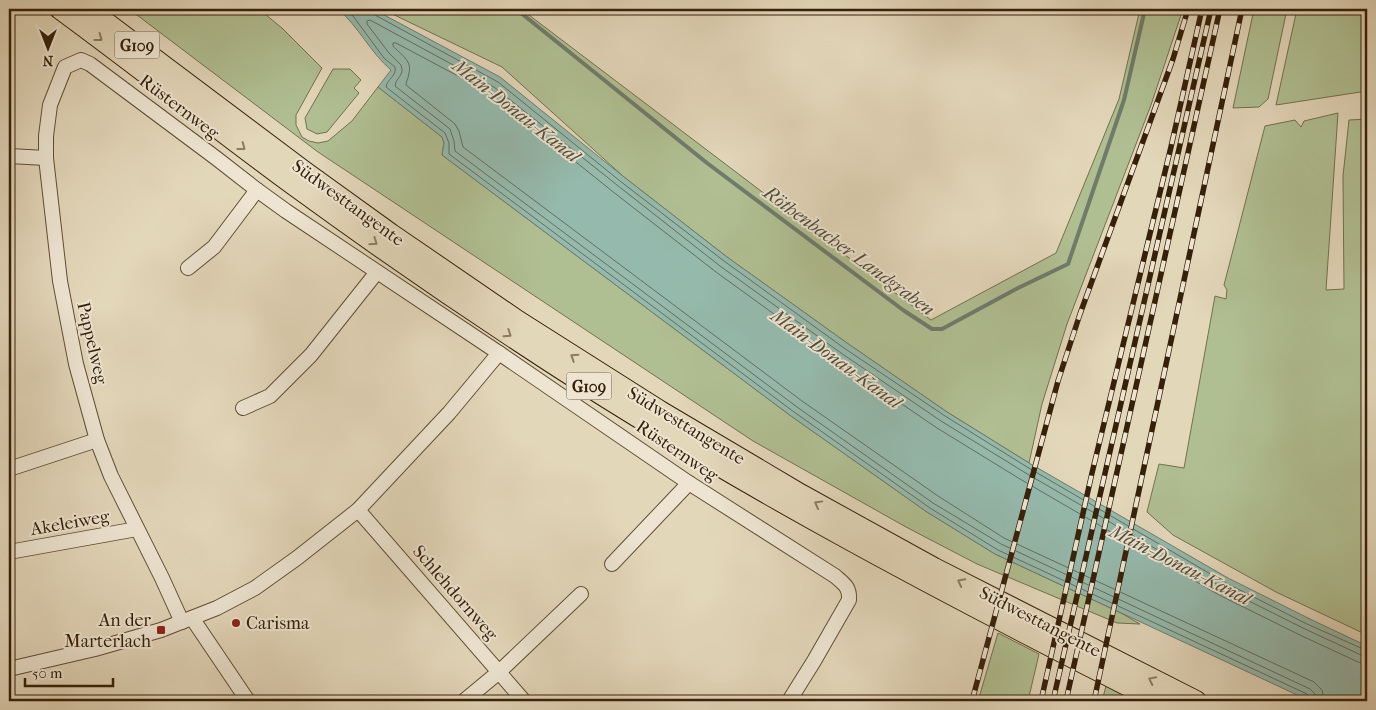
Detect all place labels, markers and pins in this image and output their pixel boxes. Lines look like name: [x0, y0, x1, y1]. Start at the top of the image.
place label: An der Marterlach: [64, 610, 151, 652]
place label: Carisma: [246, 613, 310, 634]
marker: Carisma: [230, 617, 242, 629]
marker: An der Marterlach: [155, 624, 167, 636]

